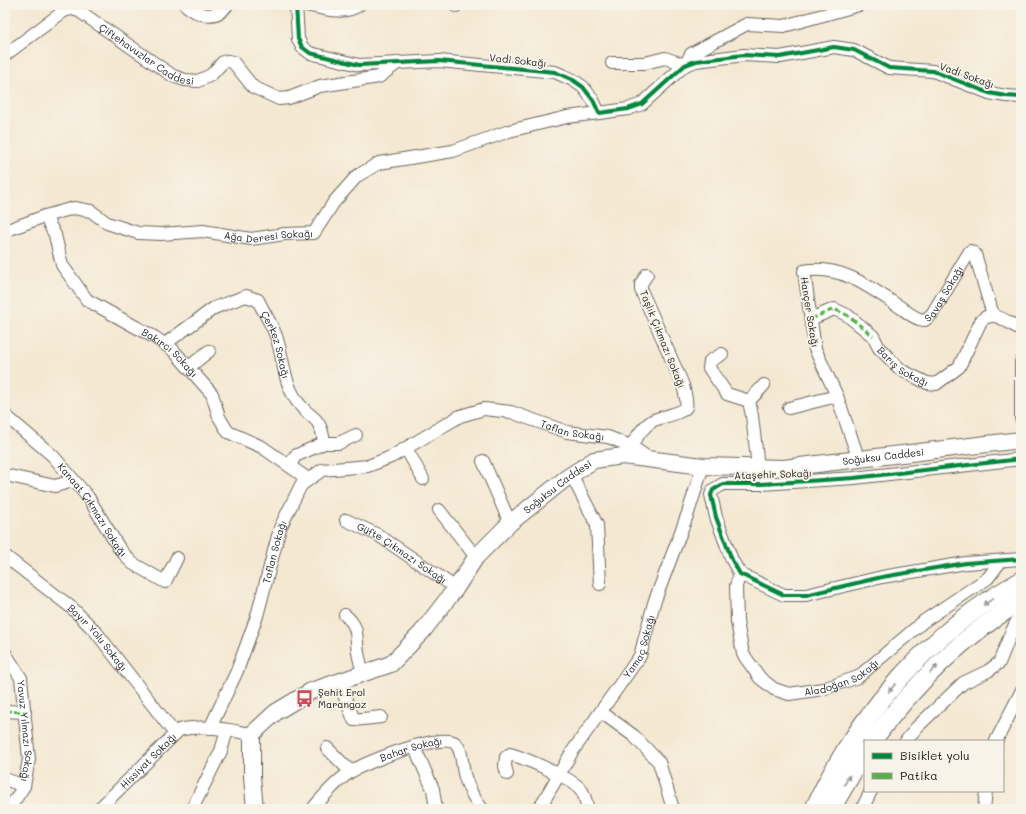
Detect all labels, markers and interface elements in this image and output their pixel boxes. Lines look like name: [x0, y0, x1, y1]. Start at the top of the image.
street label: Çiftehavuzlar Caddesi: [96, 20, 195, 88]
street label: Vadi Sokağı: [489, 50, 547, 70]
street label: Vadi Sokağı: [938, 59, 996, 91]
street label: Ağa Deresi Sokağı: [223, 226, 313, 246]
street label: Savaş Sokağı: [921, 263, 966, 325]
street label: Hançer Sokağı: [798, 276, 822, 348]
street label: Taşlık Çıkmazı Sokağı: [637, 288, 689, 390]
street label: Çerkez Sokağı: [258, 308, 293, 380]
street label: Bakırcı Sokağı: [139, 325, 201, 380]
street label: Barış Sokağı: [874, 343, 931, 390]
street label: Taflan Sokağı: [539, 416, 605, 444]
street label: Soğuksu Caddesi: [842, 444, 925, 468]
street label: Soğuksu Caddesi: [520, 456, 594, 517]
street label: Kanaat Çıkmazı Sokağı: [55, 460, 130, 559]
street label: Ataşehir Sokağı: [734, 466, 812, 482]
street label: Taflan Sokağı: [259, 518, 290, 585]
street label: Güfte Çıkmazı Sokağı: [355, 519, 450, 587]
one-way arrow: [982, 598, 994, 605]
street label: Bayır Yolu Sokağı: [65, 600, 131, 674]
street label: Yamaç Sokağı: [619, 613, 658, 681]
street label: Aladoğan Sokağı: [803, 656, 881, 699]
one-way arrow: [930, 664, 939, 674]
street label: Yavuz Yılmazı Sokağı: [14, 679, 36, 783]
one-way arrow: [887, 683, 896, 694]
place label: Şehit Erol Marangoz: [318, 685, 367, 711]
bus stop icon: Şehit Erol Marangoz: [295, 688, 315, 708]
street label: Hissiyat Sokağı: [117, 729, 179, 792]
street label: Bahar Sokağı: [377, 734, 443, 765]
legend: [864, 740, 1004, 792]
text: Bisiklet yolu: [900, 747, 970, 763]
text: Patika: [900, 767, 938, 783]
one-way arrow: [844, 774, 850, 785]

